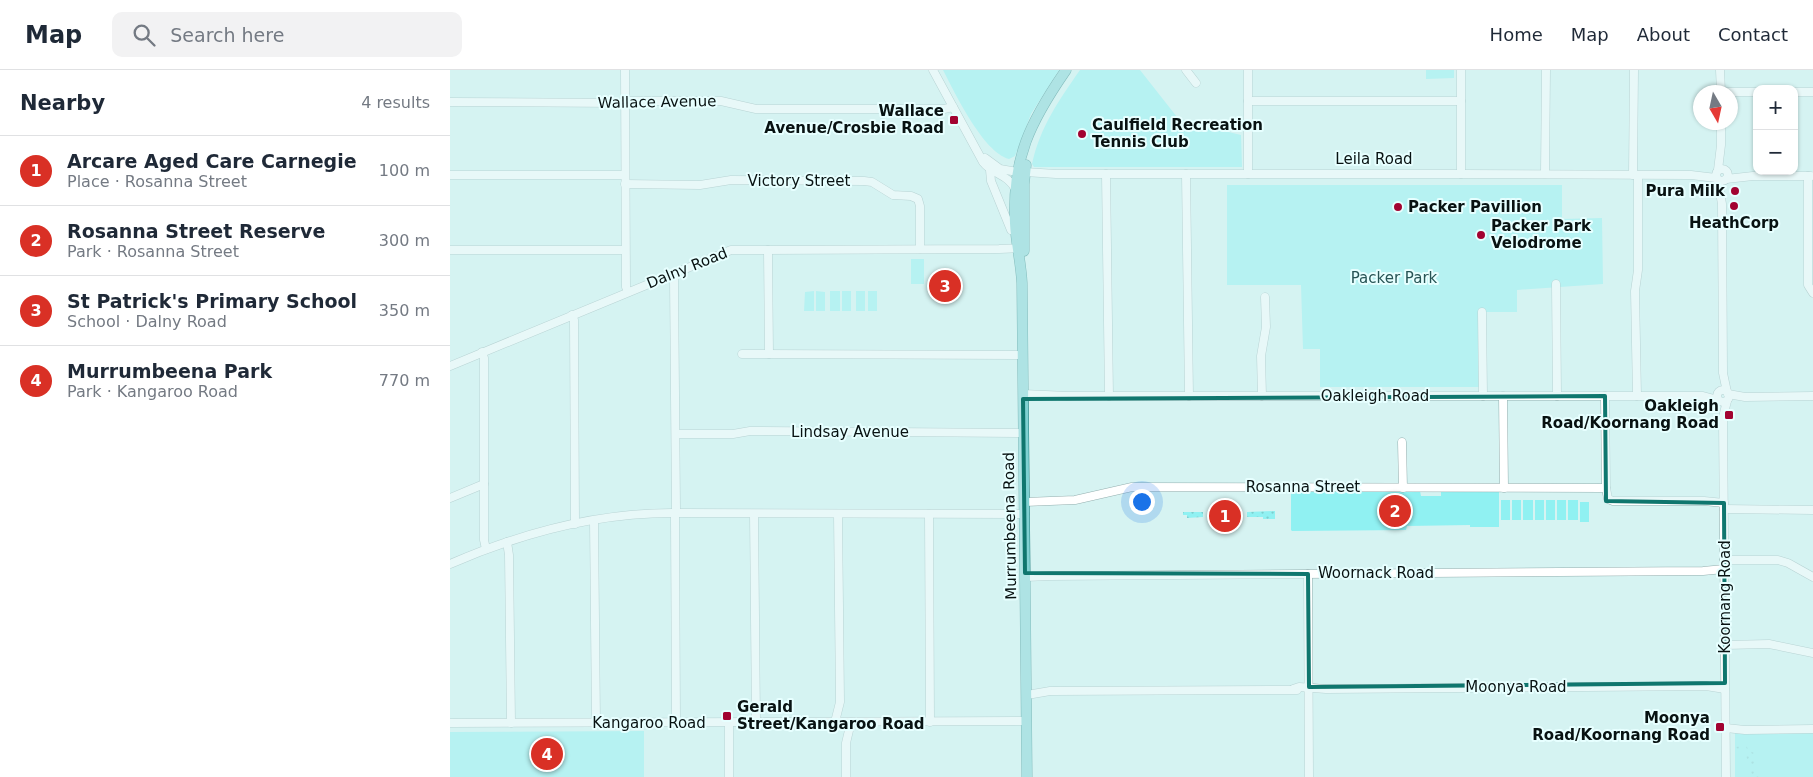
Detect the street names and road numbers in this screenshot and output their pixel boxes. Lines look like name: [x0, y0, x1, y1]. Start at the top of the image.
street label: Wallace Avenue: [598, 92, 716, 112]
street label: Leila Road: [1335, 150, 1413, 168]
street label: Victory Street: [748, 172, 851, 190]
street label: Dalny Road: [644, 244, 730, 292]
street label: Oakleigh Road: [1321, 387, 1429, 405]
street label: Lindsay Avenue: [791, 423, 909, 441]
street label: Murrumbeena Road: [1000, 452, 1020, 600]
street label: Rosanna Street: [1246, 478, 1360, 496]
street label: Koornang Road: [1716, 540, 1734, 654]
street label: Woornack Road: [1318, 564, 1434, 582]
street label: Moonya Road: [1465, 678, 1567, 696]
street label: Kangaroo Road: [592, 714, 706, 732]

